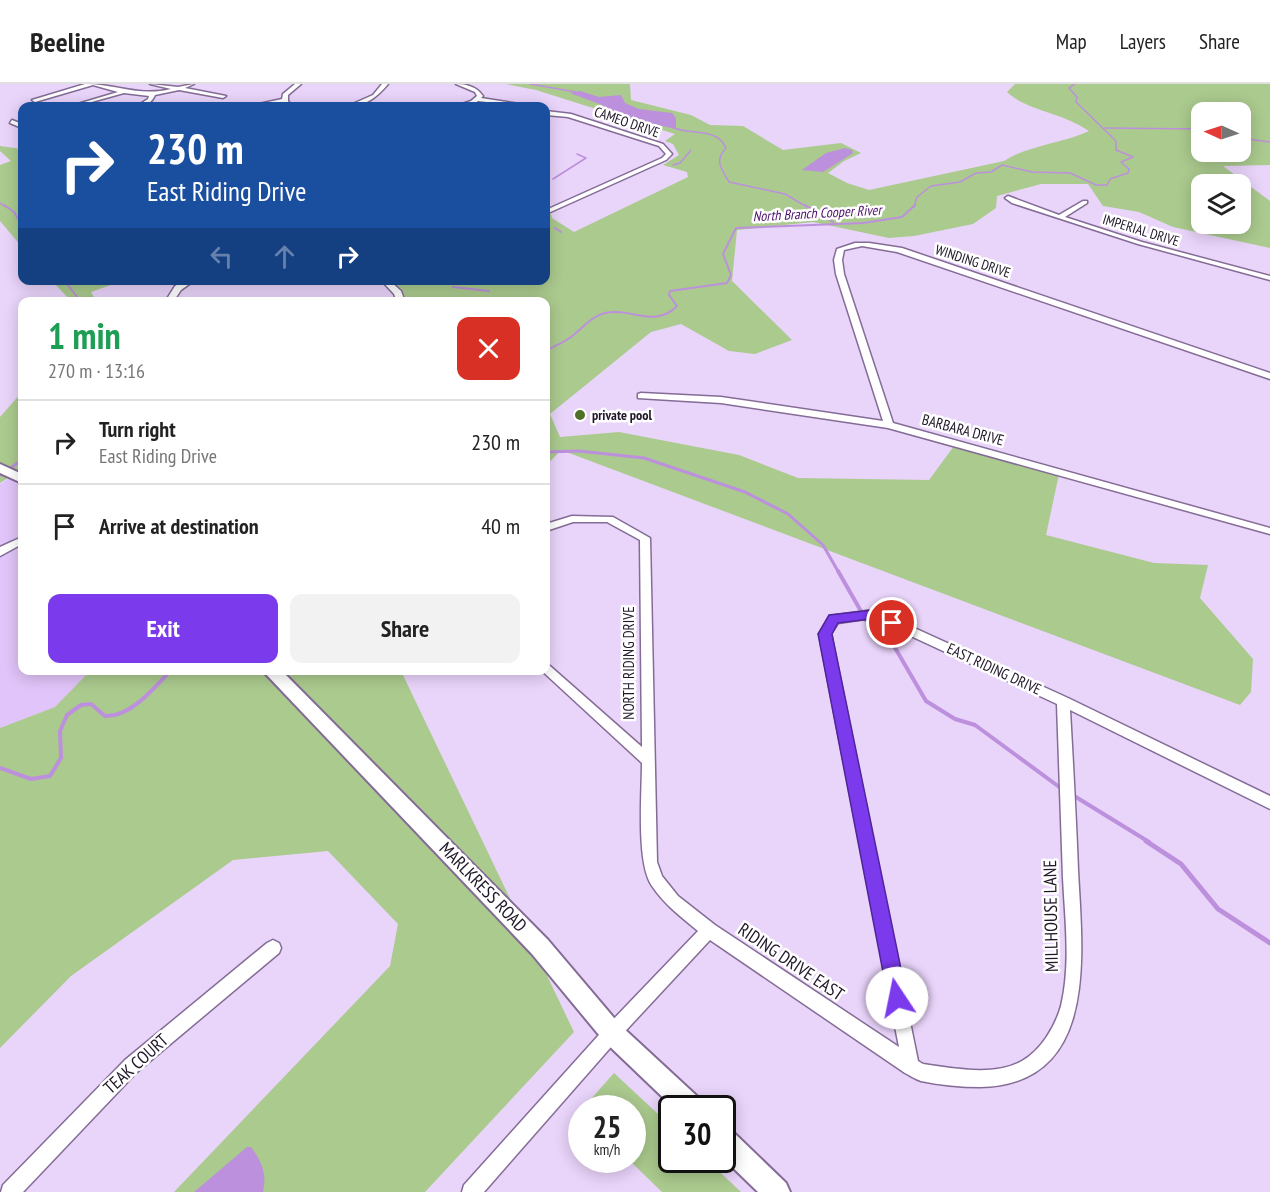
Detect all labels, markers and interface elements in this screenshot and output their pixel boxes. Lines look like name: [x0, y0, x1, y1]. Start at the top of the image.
text: Beeline: [30, 23, 105, 60]
text: Map: [1056, 28, 1087, 55]
text: Layers: [1120, 28, 1166, 55]
text: Share: [1199, 28, 1240, 55]
street label: CAMEO DRIVE: [592, 102, 662, 142]
north arrow: [1191, 102, 1251, 162]
map controls: [1191, 102, 1251, 234]
text: 230 m: [147, 121, 244, 176]
icon: right: [48, 126, 126, 204]
text: East Riding Drive: [147, 174, 306, 208]
button: layers: [1191, 174, 1251, 234]
water label: North Branch Cooper River: [752, 201, 884, 225]
street label: IMPERIAL DRIVE: [1100, 210, 1182, 250]
icon: left: [205, 240, 238, 273]
icon: ahead: [268, 240, 301, 273]
icon: right: [331, 240, 364, 273]
street label: WINDING DRIVE: [933, 240, 1013, 282]
text: 1 min: [48, 312, 121, 359]
button: close: [457, 317, 520, 380]
text: 270 m · 13:16: [48, 358, 145, 384]
place label: private pool: [592, 406, 653, 424]
marker: private pool: [573, 408, 587, 422]
street label: BARBARA DRIVE: [920, 409, 1006, 450]
text: Turn right: [99, 415, 176, 443]
icon: right: [48, 426, 81, 459]
text: 230 m: [471, 428, 520, 456]
text: East Riding Drive: [99, 443, 217, 469]
icon: arrive: [48, 510, 81, 543]
text: Arrive at destination: [99, 512, 259, 540]
text: 40 m: [481, 512, 520, 540]
button: Exit: [48, 594, 278, 663]
button: Share: [290, 594, 520, 663]
pin: [866, 597, 917, 648]
street label: NORTH RIDING DRIVE: [619, 606, 638, 720]
icon: arrive: [875, 606, 908, 639]
street label: EAST RIDING DRIVE: [944, 638, 1044, 699]
street label: MARLKRESS ROAD: [435, 837, 532, 936]
street label: MILLHOUSE LANE: [1038, 860, 1063, 972]
street label: RIDING DRIVE EAST: [734, 918, 849, 1006]
position arrow: [865, 966, 929, 1030]
street label: TEAK COURT: [98, 1028, 173, 1099]
speed limit sign: 30: [658, 1095, 736, 1173]
text: 25: [593, 1107, 621, 1146]
text: km/h: [594, 1140, 620, 1159]

